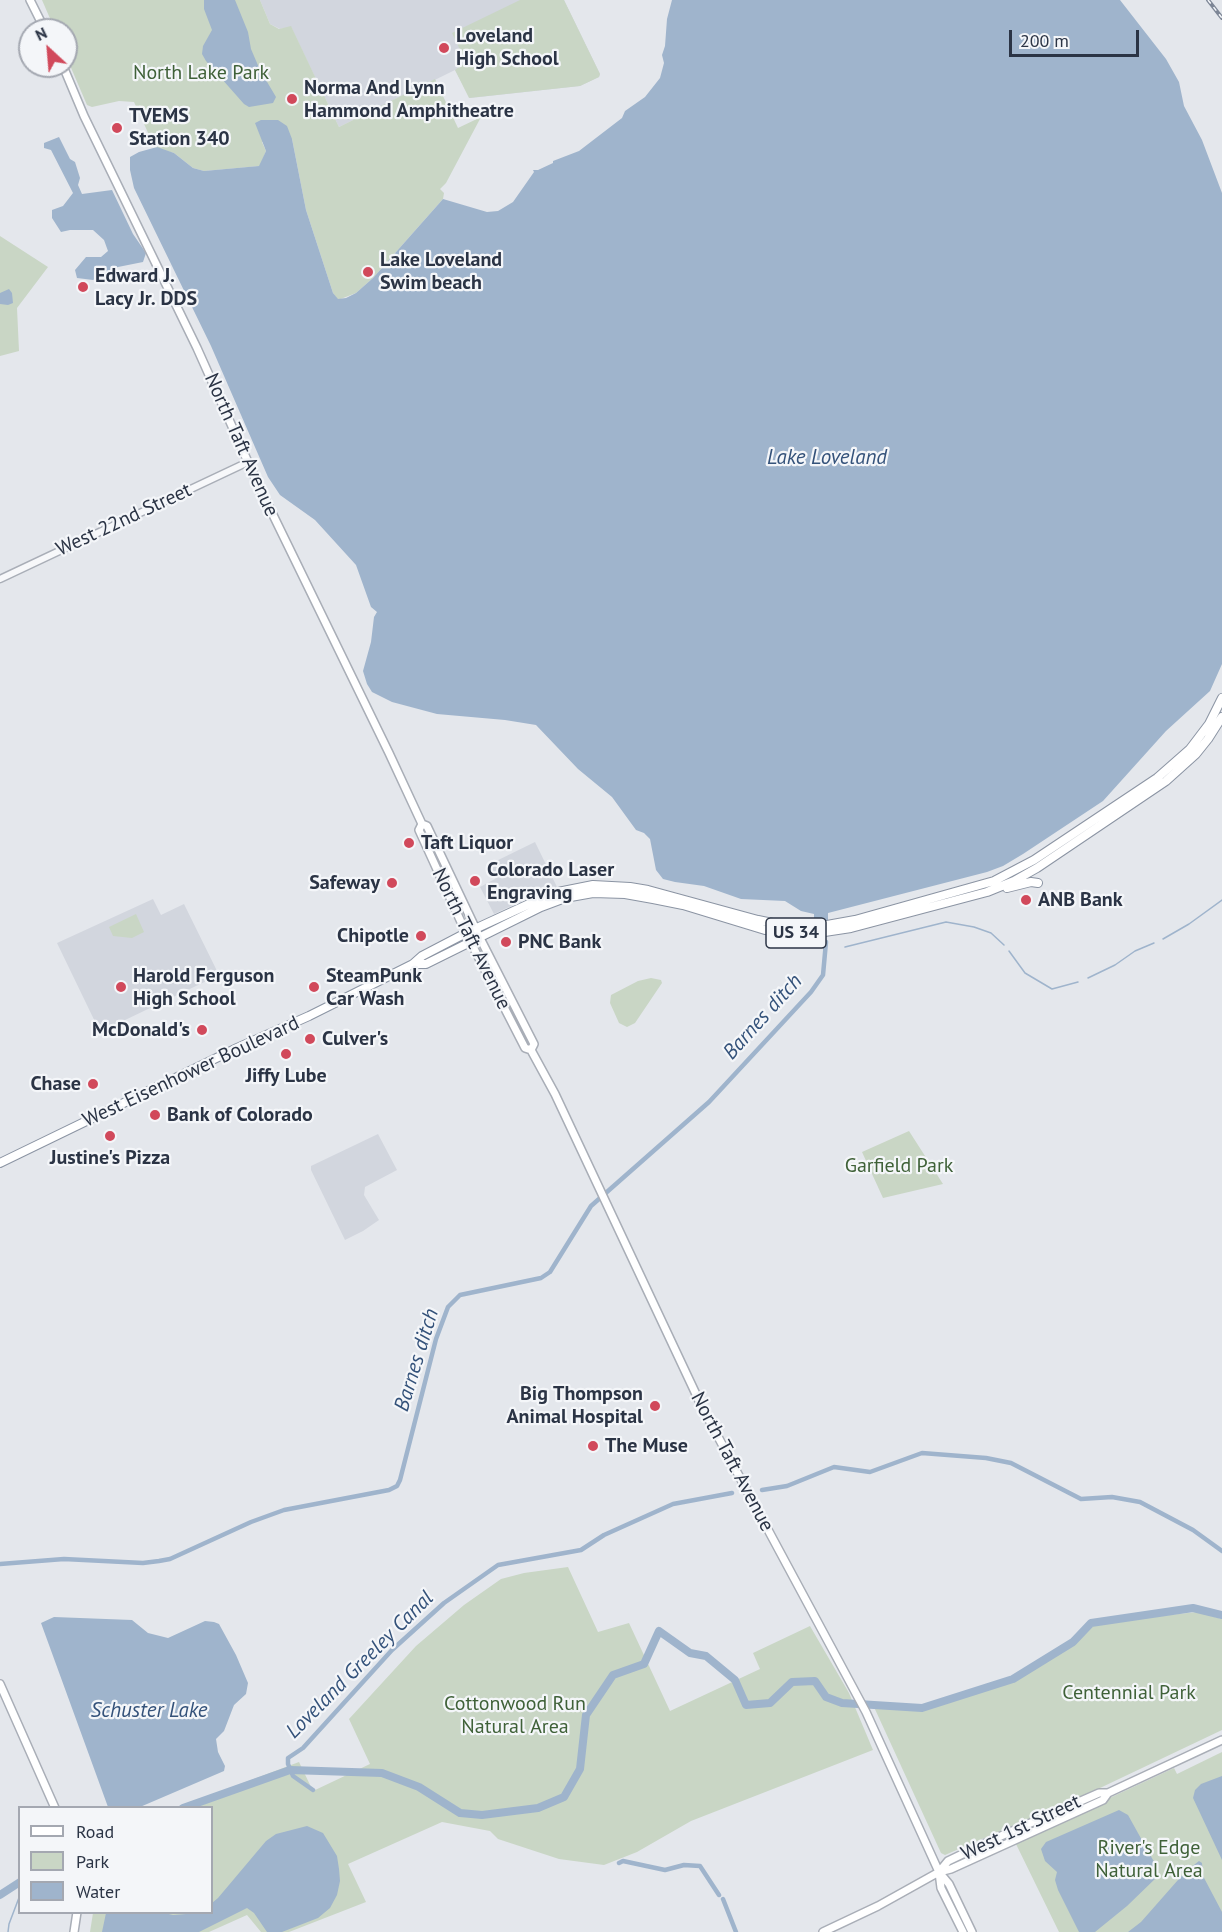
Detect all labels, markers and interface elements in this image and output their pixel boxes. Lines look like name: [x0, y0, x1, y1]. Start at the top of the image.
north arrow: [18, 18, 78, 78]
scale bar: [1012, 18, 1142, 56]
text: N: [32, 22, 50, 45]
place label: Loveland High School: [456, 24, 559, 71]
text: 200 m: [1020, 29, 1069, 52]
marker: Loveland High School: [437, 41, 451, 55]
park label: North Lake Park: [133, 61, 269, 85]
place label: Norma And Lynn Hammond Amphitheatre: [304, 76, 514, 123]
marker: Norma And Lynn Hammond Amphitheatre: [285, 92, 299, 106]
place label: TVEMS Station 340: [129, 104, 230, 151]
marker: TVEMS Station 340: [110, 121, 124, 135]
place label: Lake Loveland Swim beach: [380, 248, 502, 295]
place label: Edward J. Lacy Jr. DDS: [95, 264, 197, 311]
marker: Lake Loveland Swim beach: [361, 265, 375, 279]
marker: Edward J. Lacy Jr. DDS: [76, 280, 90, 294]
street label: North Taft Avenue: [199, 370, 283, 520]
water label: Lake Loveland: [767, 445, 887, 471]
street label: West 22nd Street: [53, 478, 195, 562]
place label: Taft Liquor: [421, 831, 513, 855]
marker: Taft Liquor: [402, 836, 416, 850]
place label: Colorado Laser Engraving: [487, 858, 614, 905]
street label: North Taft Avenue: [426, 864, 516, 1014]
place label: Safeway: [309, 871, 380, 895]
marker: Colorado Laser Engraving: [468, 874, 482, 888]
marker: Safeway: [385, 876, 399, 890]
place label: ANB Bank: [1038, 888, 1123, 912]
marker: ANB Bank: [1019, 893, 1033, 907]
road number: US 34: [766, 918, 826, 948]
place label: Chipotle: [337, 924, 409, 948]
marker: Chipotle: [414, 929, 428, 943]
place label: PNC Bank: [518, 930, 601, 954]
marker: PNC Bank: [499, 935, 513, 949]
place label: Harold Ferguson High School: [133, 964, 274, 1011]
place label: SteamPunk Car Wash: [326, 964, 422, 1011]
water label: Barnes ditch: [718, 969, 808, 1065]
marker: Harold Ferguson High School: [114, 980, 128, 994]
marker: SteamPunk Car Wash: [307, 980, 321, 994]
street label: West Eisenhower Boulevard: [79, 1011, 303, 1133]
place label: McDonald's: [92, 1018, 190, 1042]
marker: McDonald's: [195, 1023, 209, 1037]
place label: Culver's: [322, 1027, 388, 1051]
marker: Culver's: [303, 1032, 317, 1046]
marker: Jiffy Lube: [279, 1047, 293, 1061]
place label: Jiffy Lube: [245, 1064, 327, 1088]
place label: Chase: [30, 1072, 81, 1096]
marker: Chase: [86, 1077, 100, 1091]
place label: Bank of Colorado: [167, 1103, 313, 1127]
marker: Bank of Colorado: [148, 1108, 162, 1122]
marker: Justine's Pizza: [103, 1129, 117, 1143]
place label: Justine's Pizza: [50, 1146, 170, 1170]
park label: Garfield Park: [845, 1154, 953, 1178]
water label: Barnes ditch: [389, 1306, 445, 1414]
place label: Big Thompson Animal Hospital: [507, 1382, 643, 1429]
street label: North Taft Avenue: [685, 1388, 779, 1536]
marker: Big Thompson Animal Hospital: [648, 1399, 662, 1413]
place label: The Muse: [605, 1434, 688, 1458]
marker: The Muse: [586, 1439, 600, 1453]
water label: Loveland Greeley Canal: [281, 1586, 439, 1744]
park label: Centennial Park: [1062, 1681, 1196, 1705]
park label: Cottonwood Run Natural Area: [444, 1692, 586, 1739]
water label: Schuster Lake: [91, 1698, 207, 1724]
street label: West 1st Street: [957, 1790, 1085, 1866]
legend: [18, 1806, 213, 1914]
text: Road: [76, 1820, 114, 1843]
park label: River's Edge Natural Area: [1095, 1836, 1203, 1883]
text: Park: [76, 1850, 109, 1873]
text: Water: [76, 1880, 120, 1903]

